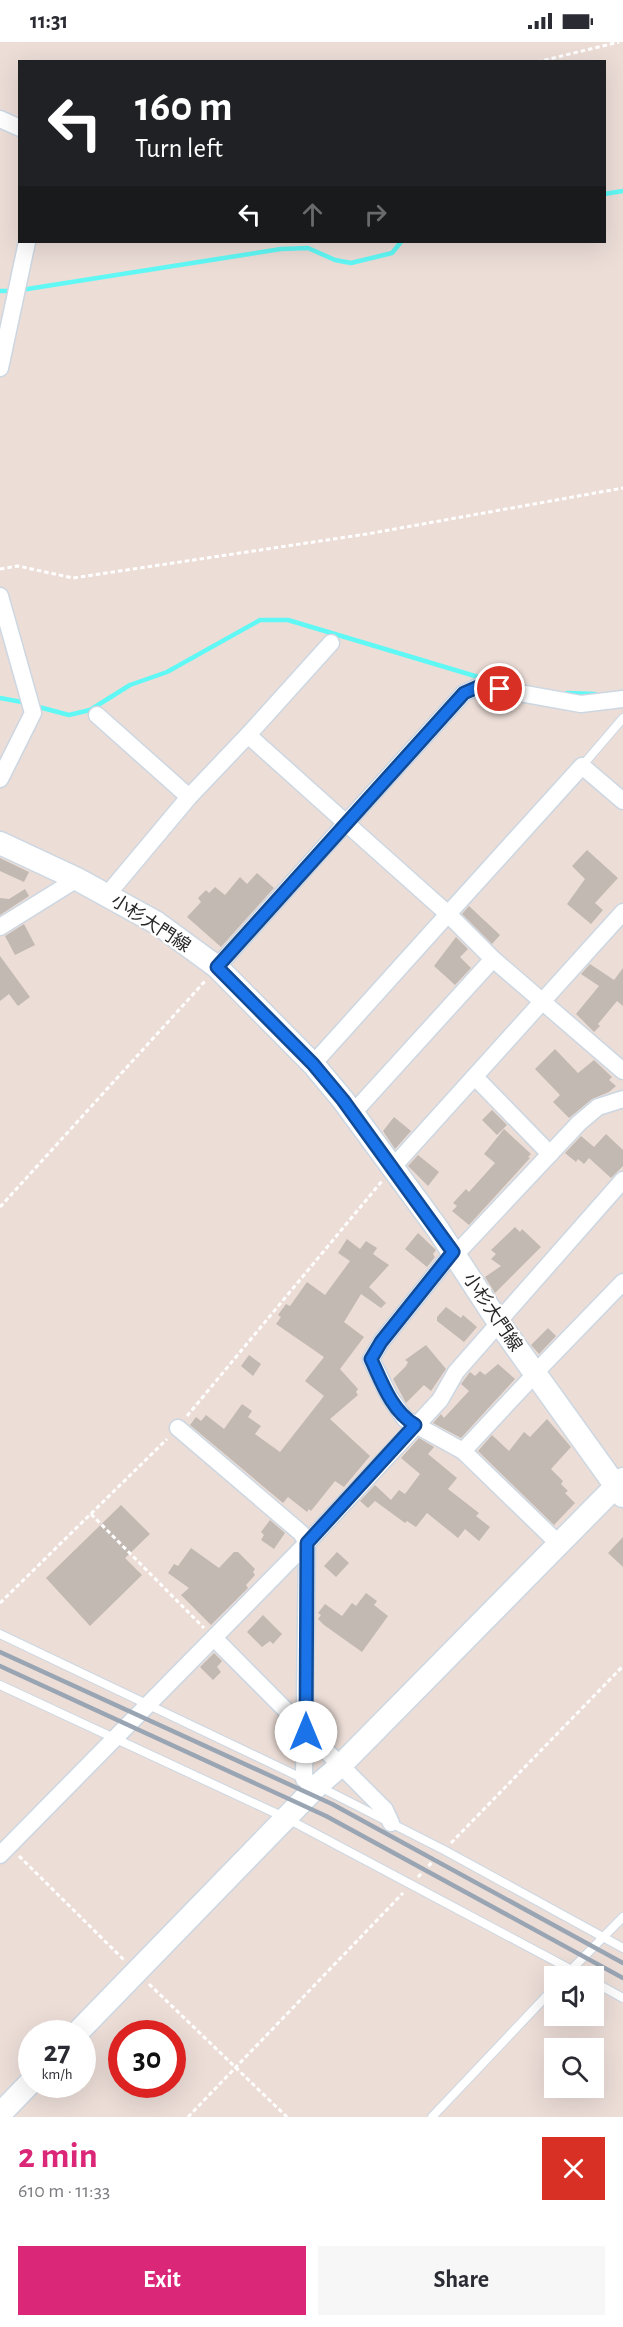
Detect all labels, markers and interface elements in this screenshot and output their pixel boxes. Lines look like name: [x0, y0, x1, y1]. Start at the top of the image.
text: 11:31: [30, 10, 68, 32]
icon: left: [36, 84, 114, 162]
text: 160 m: [135, 86, 233, 128]
text: Turn left: [135, 135, 223, 162]
icon: left: [233, 198, 266, 231]
icon: ahead: [296, 198, 329, 231]
icon: right: [359, 198, 392, 231]
pin: [474, 663, 525, 714]
icon: arrive: [483, 672, 516, 705]
street label: 小杉大門線: [108, 890, 194, 956]
street label: 小杉大門線: [460, 1269, 526, 1355]
position arrow: [274, 1700, 338, 1764]
map controls: [544, 1966, 604, 2098]
button: sound: [544, 1966, 604, 2026]
speed limit sign: 30: [108, 2020, 186, 2098]
text: 27: [43, 2037, 71, 2067]
button: search: [544, 2038, 604, 2098]
text: km/h: [42, 2067, 72, 2082]
button: close: [542, 2137, 605, 2200]
text: 2 min: [18, 2138, 98, 2174]
text: 610 m · 11:33: [18, 2181, 110, 2201]
button: Exit: [18, 2246, 306, 2315]
button: Share: [318, 2246, 605, 2315]

